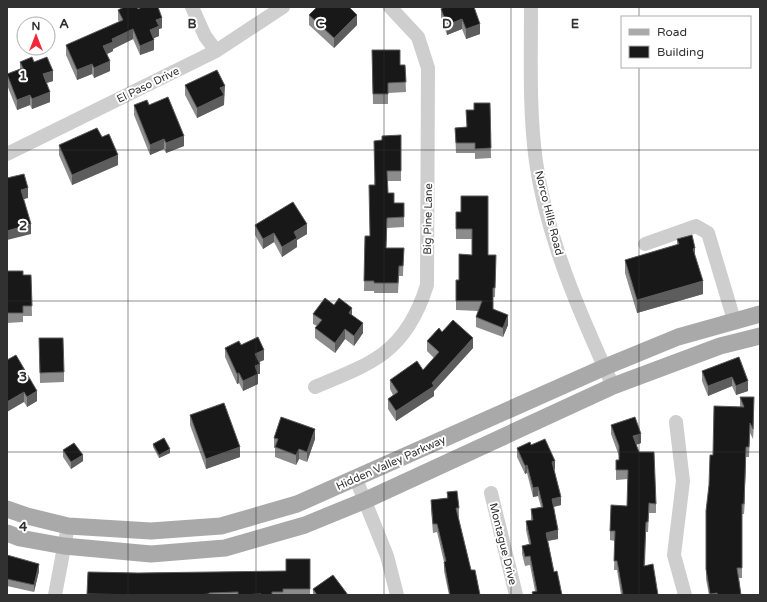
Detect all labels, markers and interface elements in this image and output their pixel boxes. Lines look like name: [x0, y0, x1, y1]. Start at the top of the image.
north arrow: [16, 16, 56, 56]
text: A: [59, 16, 69, 32]
text: B: [187, 16, 197, 32]
text: C: [315, 16, 325, 32]
text: D: [442, 16, 452, 32]
text: E: [571, 16, 579, 32]
legend: [621, 16, 751, 68]
text: N: [32, 20, 40, 33]
text: Road: [657, 25, 687, 39]
text: Building: [657, 45, 704, 59]
street label: El Paso Drive: [115, 64, 181, 106]
text: 1: [19, 68, 27, 84]
street label: Norco Hills Road: [532, 169, 566, 257]
street label: Big Pine Lane: [421, 183, 435, 255]
text: 2: [19, 218, 27, 234]
text: 3: [19, 369, 27, 385]
street label: Hidden Valley Parkway: [334, 433, 448, 493]
street label: Montague Drive: [487, 502, 519, 586]
text: 4: [19, 519, 28, 535]

